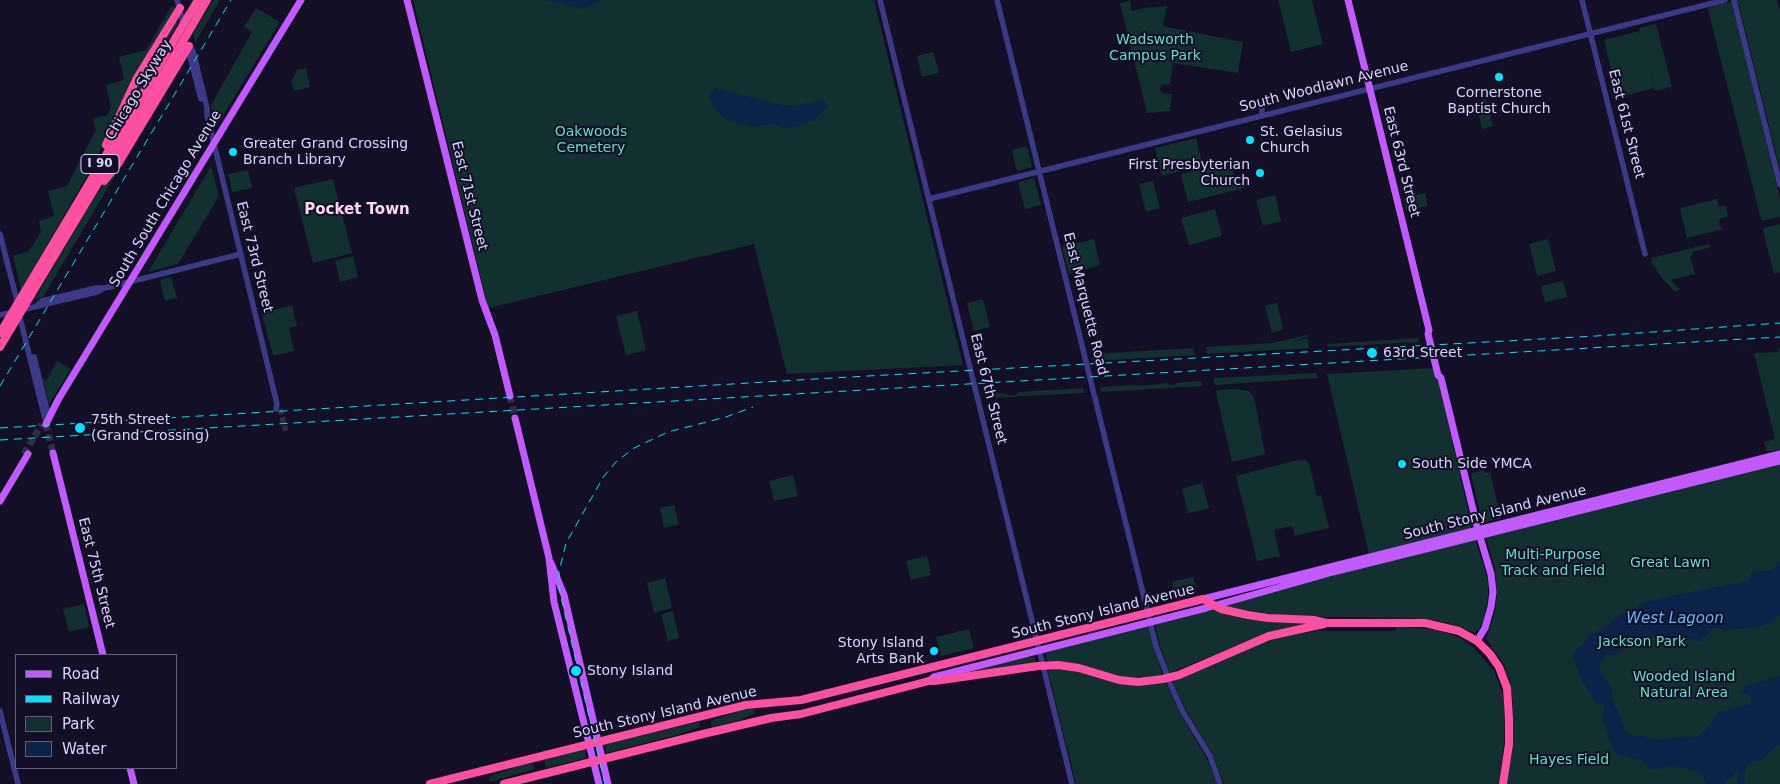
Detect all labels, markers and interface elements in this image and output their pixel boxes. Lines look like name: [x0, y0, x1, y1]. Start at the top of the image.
park label: Wadsworth Campus Park: [1109, 32, 1201, 64]
street label: Chicago Skyway: [102, 37, 176, 143]
street label: South Woodlawn Avenue: [1238, 58, 1410, 116]
street label: East 61st Street: [1604, 68, 1648, 180]
marker: Cornerstone Baptist Church: [1493, 71, 1505, 83]
place label: Cornerstone Baptist Church: [1447, 85, 1551, 118]
street label: East 63rd Street: [1379, 105, 1423, 219]
street label: South South Chicago Avenue: [107, 108, 225, 290]
park label: Oakwoods Cemetery: [555, 124, 627, 156]
place label: St. Gelasius Church: [1260, 124, 1343, 156]
marker: St. Gelasius Church: [1244, 134, 1256, 146]
place label: Greater Grand Crossing Branch Library: [243, 136, 408, 168]
street label: East 71st Street: [447, 140, 491, 252]
marker: Greater Grand Crossing Branch Library: [227, 146, 239, 158]
road number: I 90: [81, 154, 119, 173]
place label: First Presbyterian Church: [1128, 157, 1250, 190]
marker: First Presbyterian Church: [1254, 167, 1266, 179]
street label: East 73rd Street: [232, 200, 276, 314]
district label: Pocket Town: [304, 201, 410, 219]
street label: East Marquette Road: [1059, 231, 1111, 377]
street label: East 67th Street: [966, 332, 1010, 446]
place label: 63rd Street: [1383, 345, 1462, 361]
marker: 63rd Street: [1365, 346, 1379, 360]
place label: 75th Street (Grand Crossing): [91, 412, 209, 444]
marker: 75th Street (Grand Crossing): [73, 421, 87, 435]
place label: South Side YMCA: [1412, 456, 1532, 472]
marker: South Side YMCA: [1396, 458, 1408, 470]
street label: South Stony Island Avenue: [1402, 482, 1588, 544]
street label: East 75th Street: [74, 516, 118, 630]
park label: Multi-Purpose Track and Field: [1501, 547, 1605, 580]
park label: Great Lawn: [1630, 555, 1710, 571]
street label: South Stony Island Avenue: [1010, 581, 1196, 643]
water label: West Lagoon: [1626, 610, 1724, 628]
park label: Jackson Park: [1598, 634, 1686, 650]
place label: Stony Island Arts Bank: [838, 635, 924, 668]
marker: Stony Island Arts Bank: [928, 645, 940, 657]
legend: [15, 654, 178, 769]
place label: Stony Island: [587, 663, 673, 679]
marker: Stony Island: [569, 664, 583, 678]
text: Road: [62, 665, 100, 683]
park label: Wooded Island Natural Area: [1633, 669, 1735, 702]
street label: South Stony Island Avenue: [572, 684, 758, 742]
text: Railway: [62, 690, 120, 708]
text: Park: [62, 715, 94, 733]
text: Water: [62, 740, 106, 758]
park label: Hayes Field: [1529, 752, 1609, 768]

